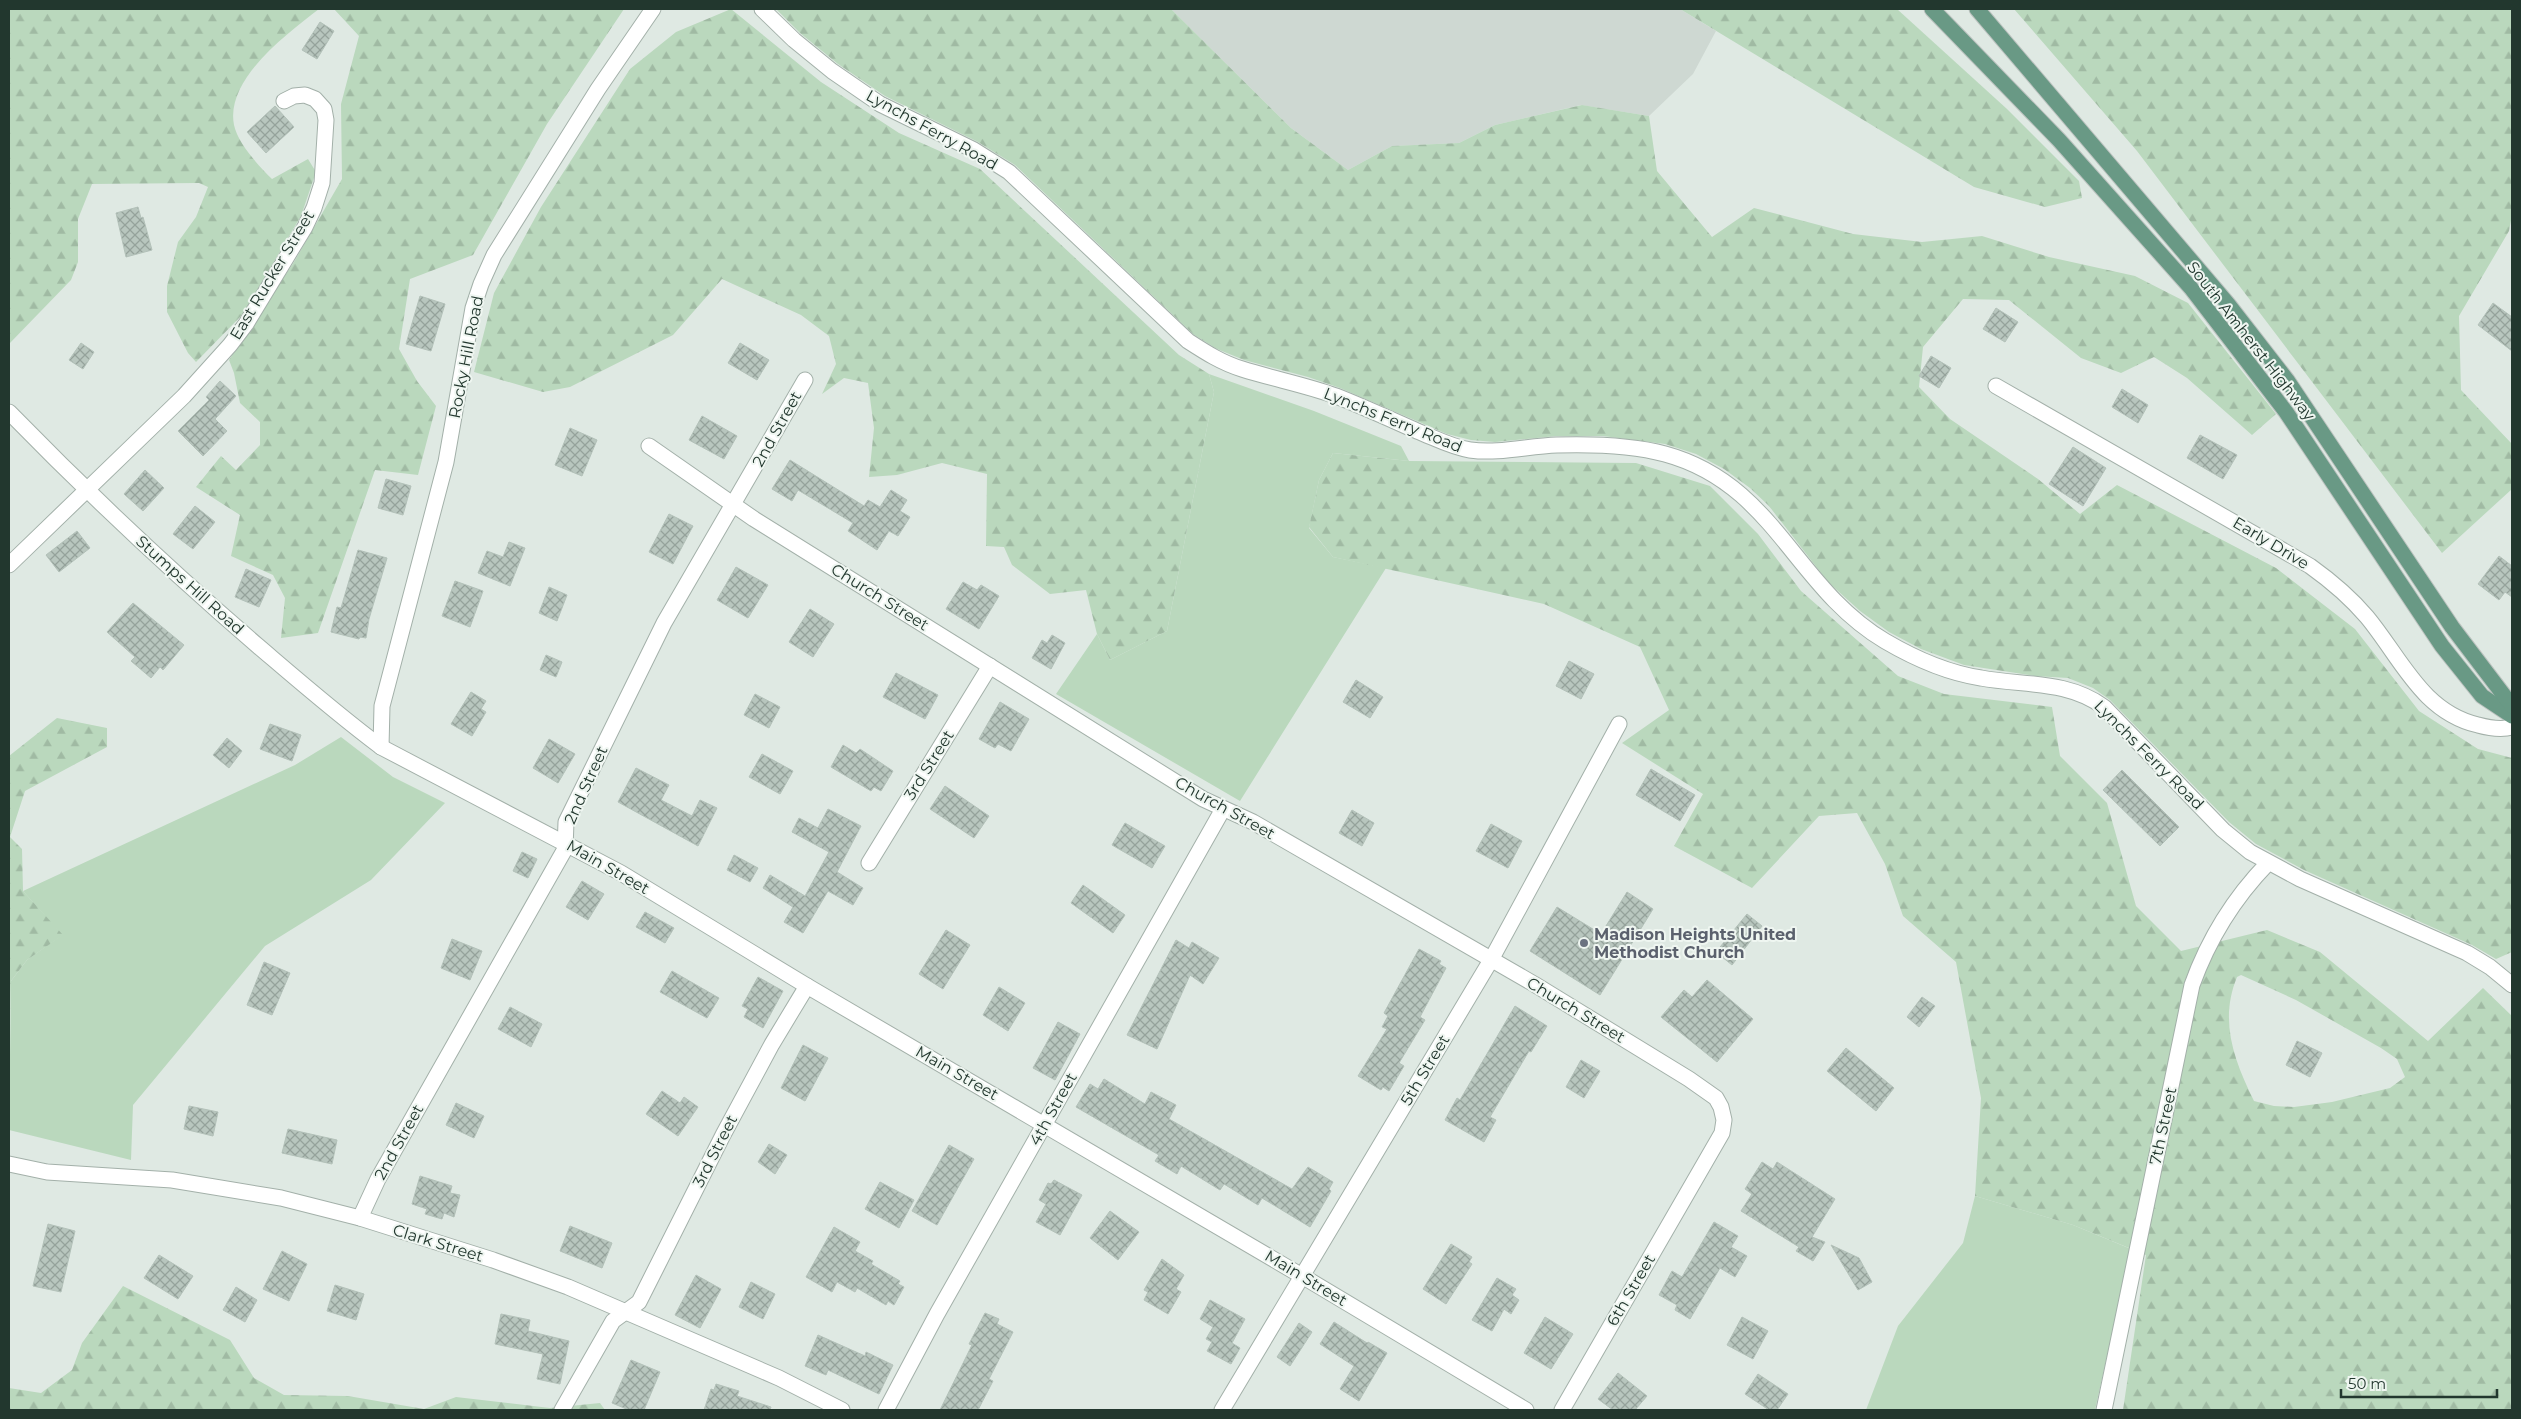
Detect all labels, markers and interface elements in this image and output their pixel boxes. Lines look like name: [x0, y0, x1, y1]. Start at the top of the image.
street label: Lynchs Ferry Road: [863, 86, 1001, 174]
street label: East Rucker Street: [226, 206, 318, 343]
street label: South Amherst Highway: [2183, 258, 2319, 424]
street label: Rocky Hill Road: [445, 294, 487, 420]
street label: Lynchs Ferry Road: [1321, 384, 1465, 456]
street label: 2nd Street: [748, 388, 806, 470]
street label: Early Drive: [2230, 513, 2312, 573]
street label: Stumps Hill Road: [132, 531, 248, 639]
street label: Church Street: [828, 559, 933, 635]
street label: Lynchs Ferry Road: [2090, 696, 2208, 814]
street label: 3rd Street: [900, 726, 958, 803]
street label: 2nd Street: [560, 743, 612, 827]
street label: Church Street: [1172, 773, 1279, 844]
street label: Main Street: [563, 836, 653, 899]
place label: Madison Heights United Methodist Church: [1594, 925, 1796, 962]
marker: Madison Heights United Methodist Church: [1578, 937, 1590, 949]
street label: Church Street: [1523, 973, 1629, 1047]
street label: 5th Street: [1397, 1031, 1454, 1109]
street label: Main Street: [912, 1042, 1002, 1105]
street label: 4th Street: [1025, 1069, 1081, 1149]
street label: 7th Street: [2145, 1085, 2181, 1167]
street label: 2nd Street: [370, 1101, 428, 1183]
street label: 3rd Street: [689, 1111, 742, 1190]
street label: Clark Street: [391, 1220, 486, 1266]
street label: Main Street: [1262, 1246, 1351, 1310]
street label: 6th Street: [1603, 1250, 1659, 1329]
scale bar: [2341, 1366, 2497, 1398]
text: 50 m: [2348, 1374, 2386, 1393]

